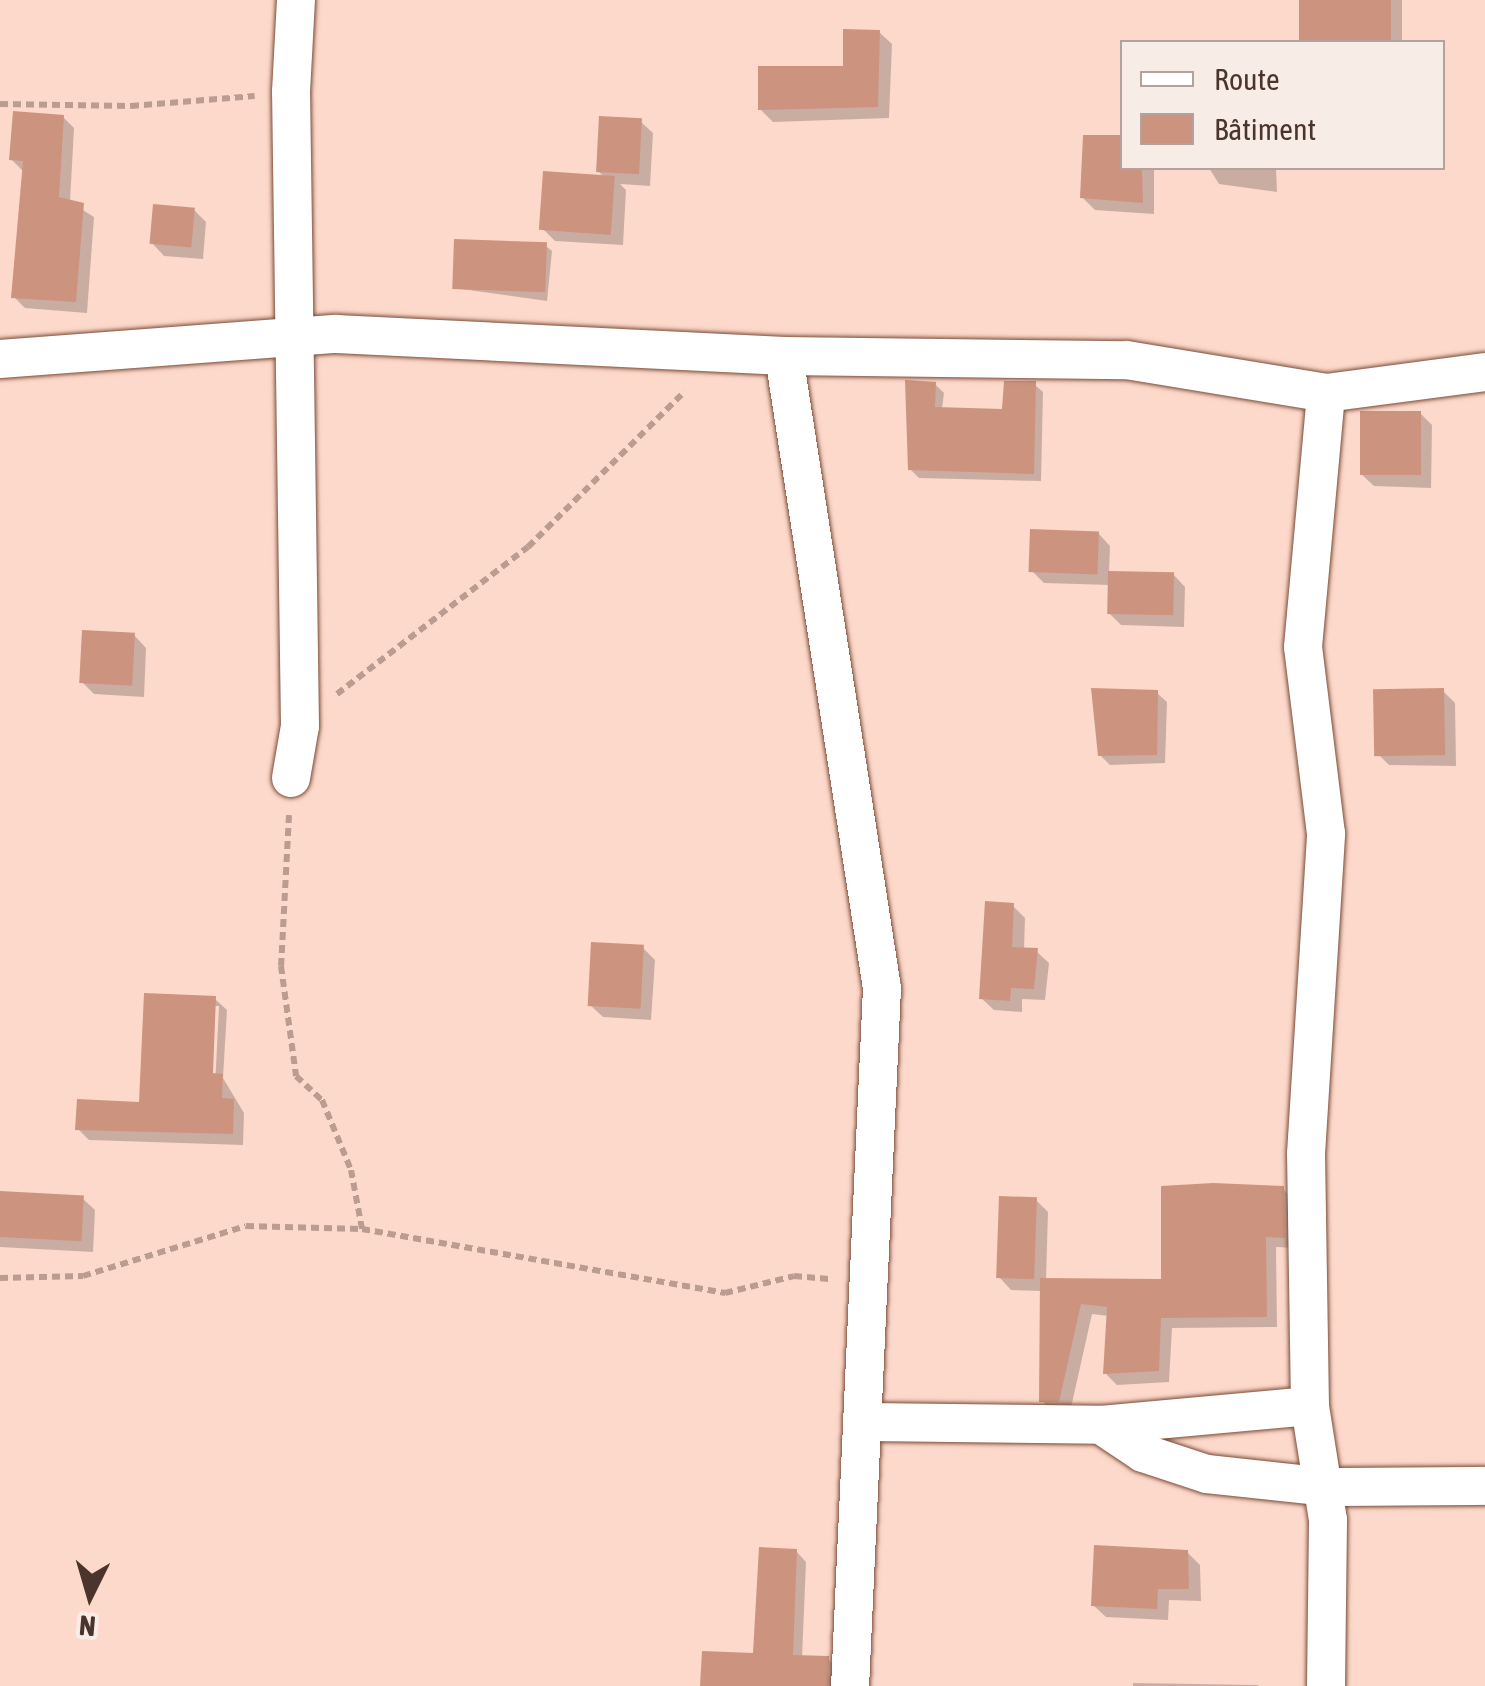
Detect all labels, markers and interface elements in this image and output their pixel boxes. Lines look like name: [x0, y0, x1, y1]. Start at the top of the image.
legend: [1120, 40, 1445, 170]
text: Route: [1214, 62, 1280, 96]
text: Bâtiment: [1214, 112, 1316, 146]
north arrow: [40, 1546, 140, 1646]
text: N: [78, 1609, 97, 1643]

